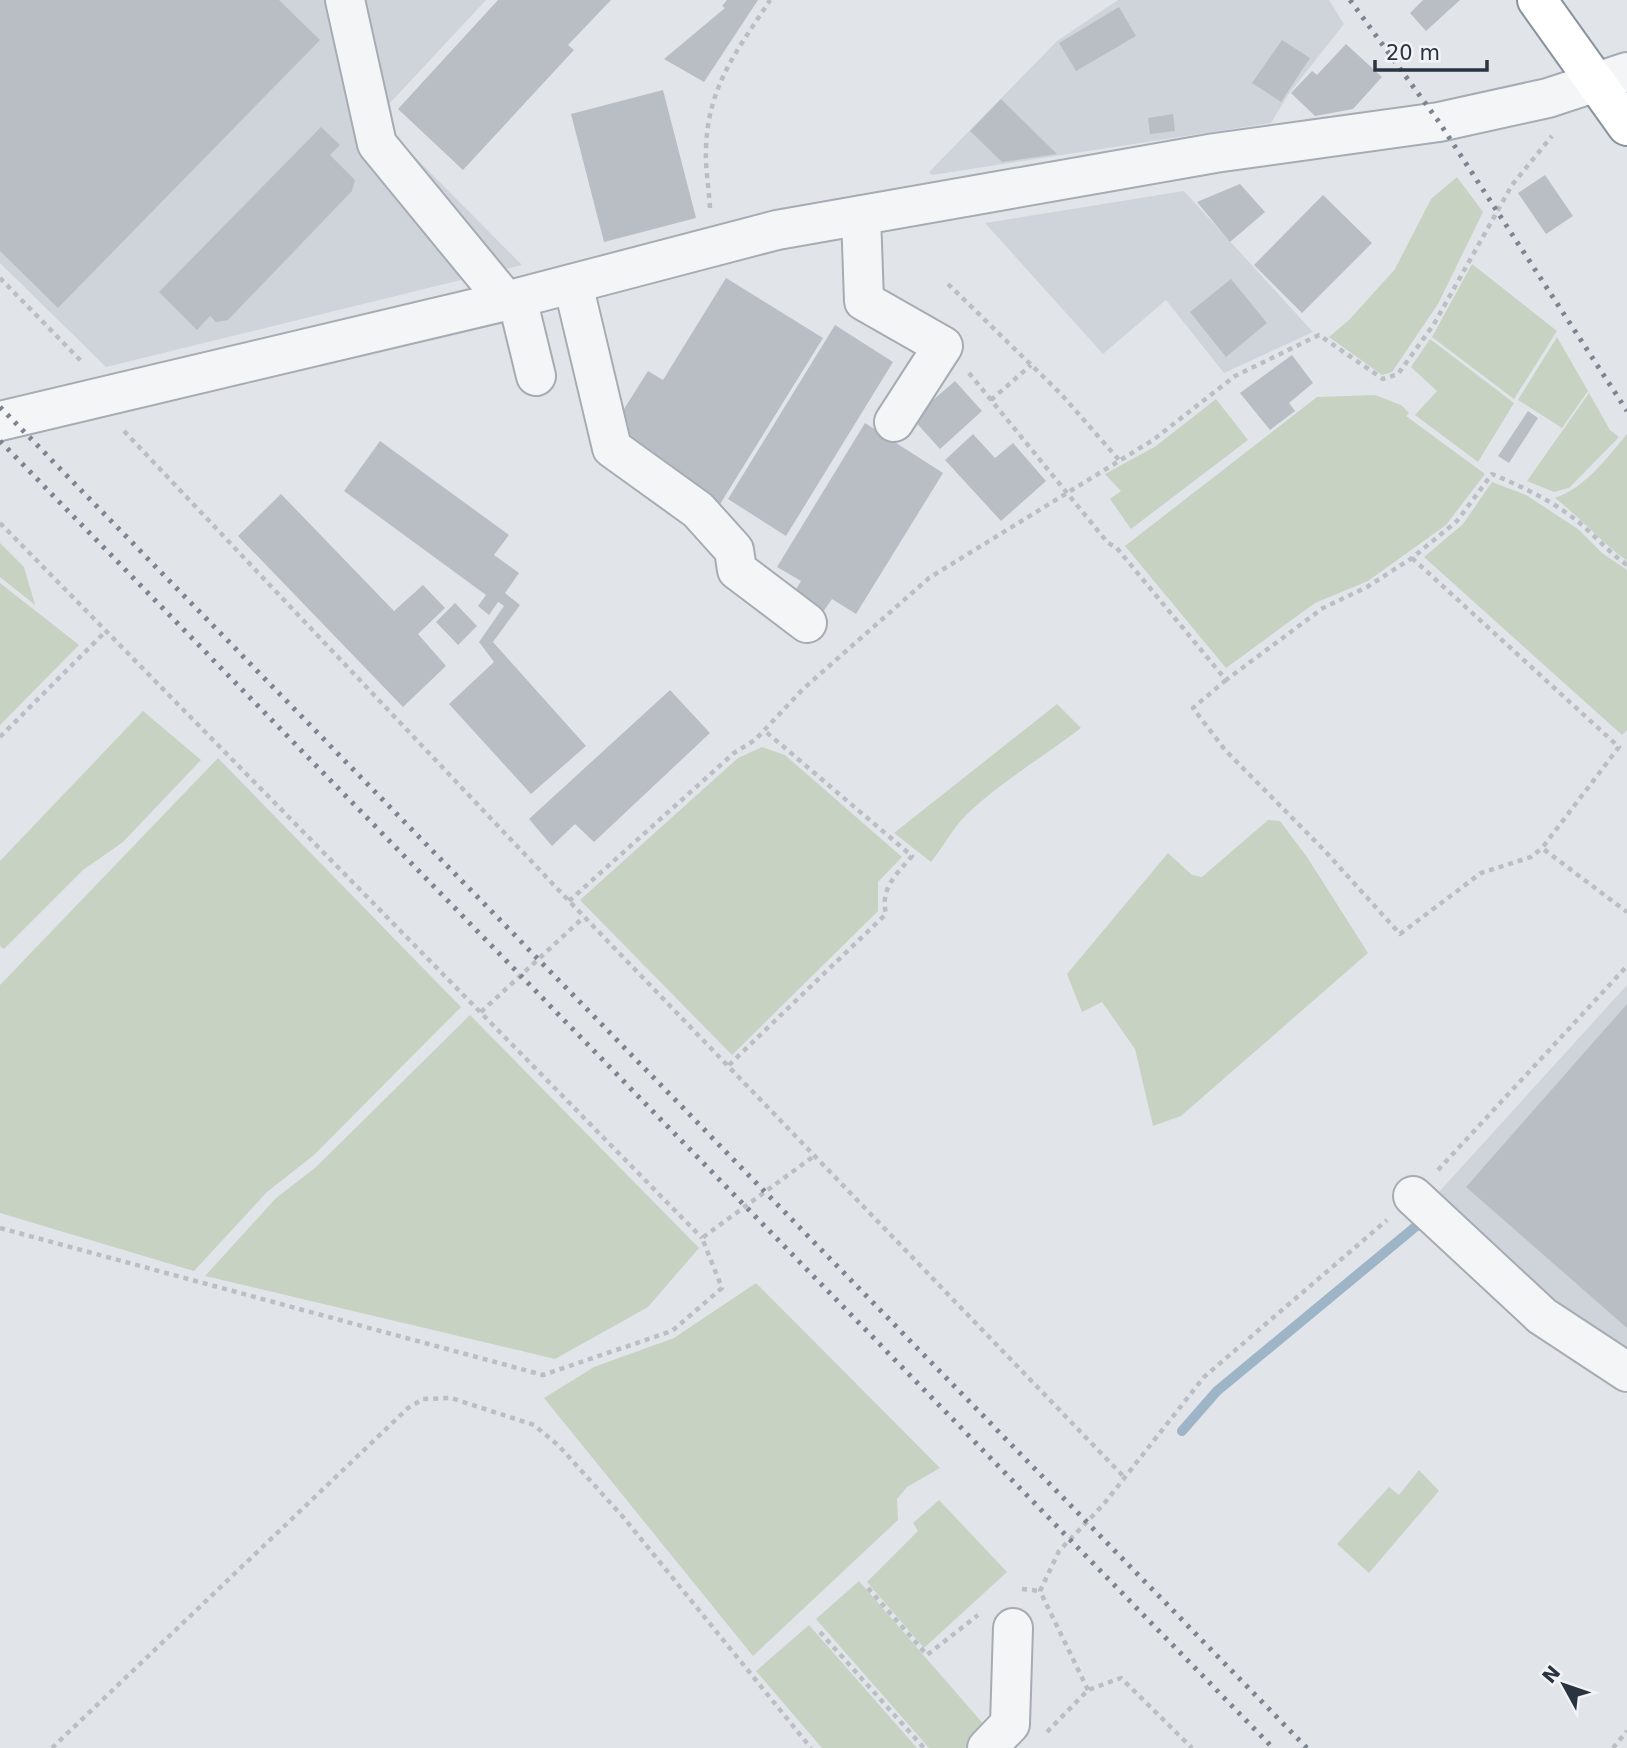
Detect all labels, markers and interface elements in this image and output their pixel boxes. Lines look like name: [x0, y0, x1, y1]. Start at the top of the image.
scale bar: [1375, 28, 1487, 72]
text: 20 m: [1386, 41, 1440, 65]
north arrow: [1529, 1650, 1599, 1720]
text: N: [1537, 1661, 1565, 1687]

